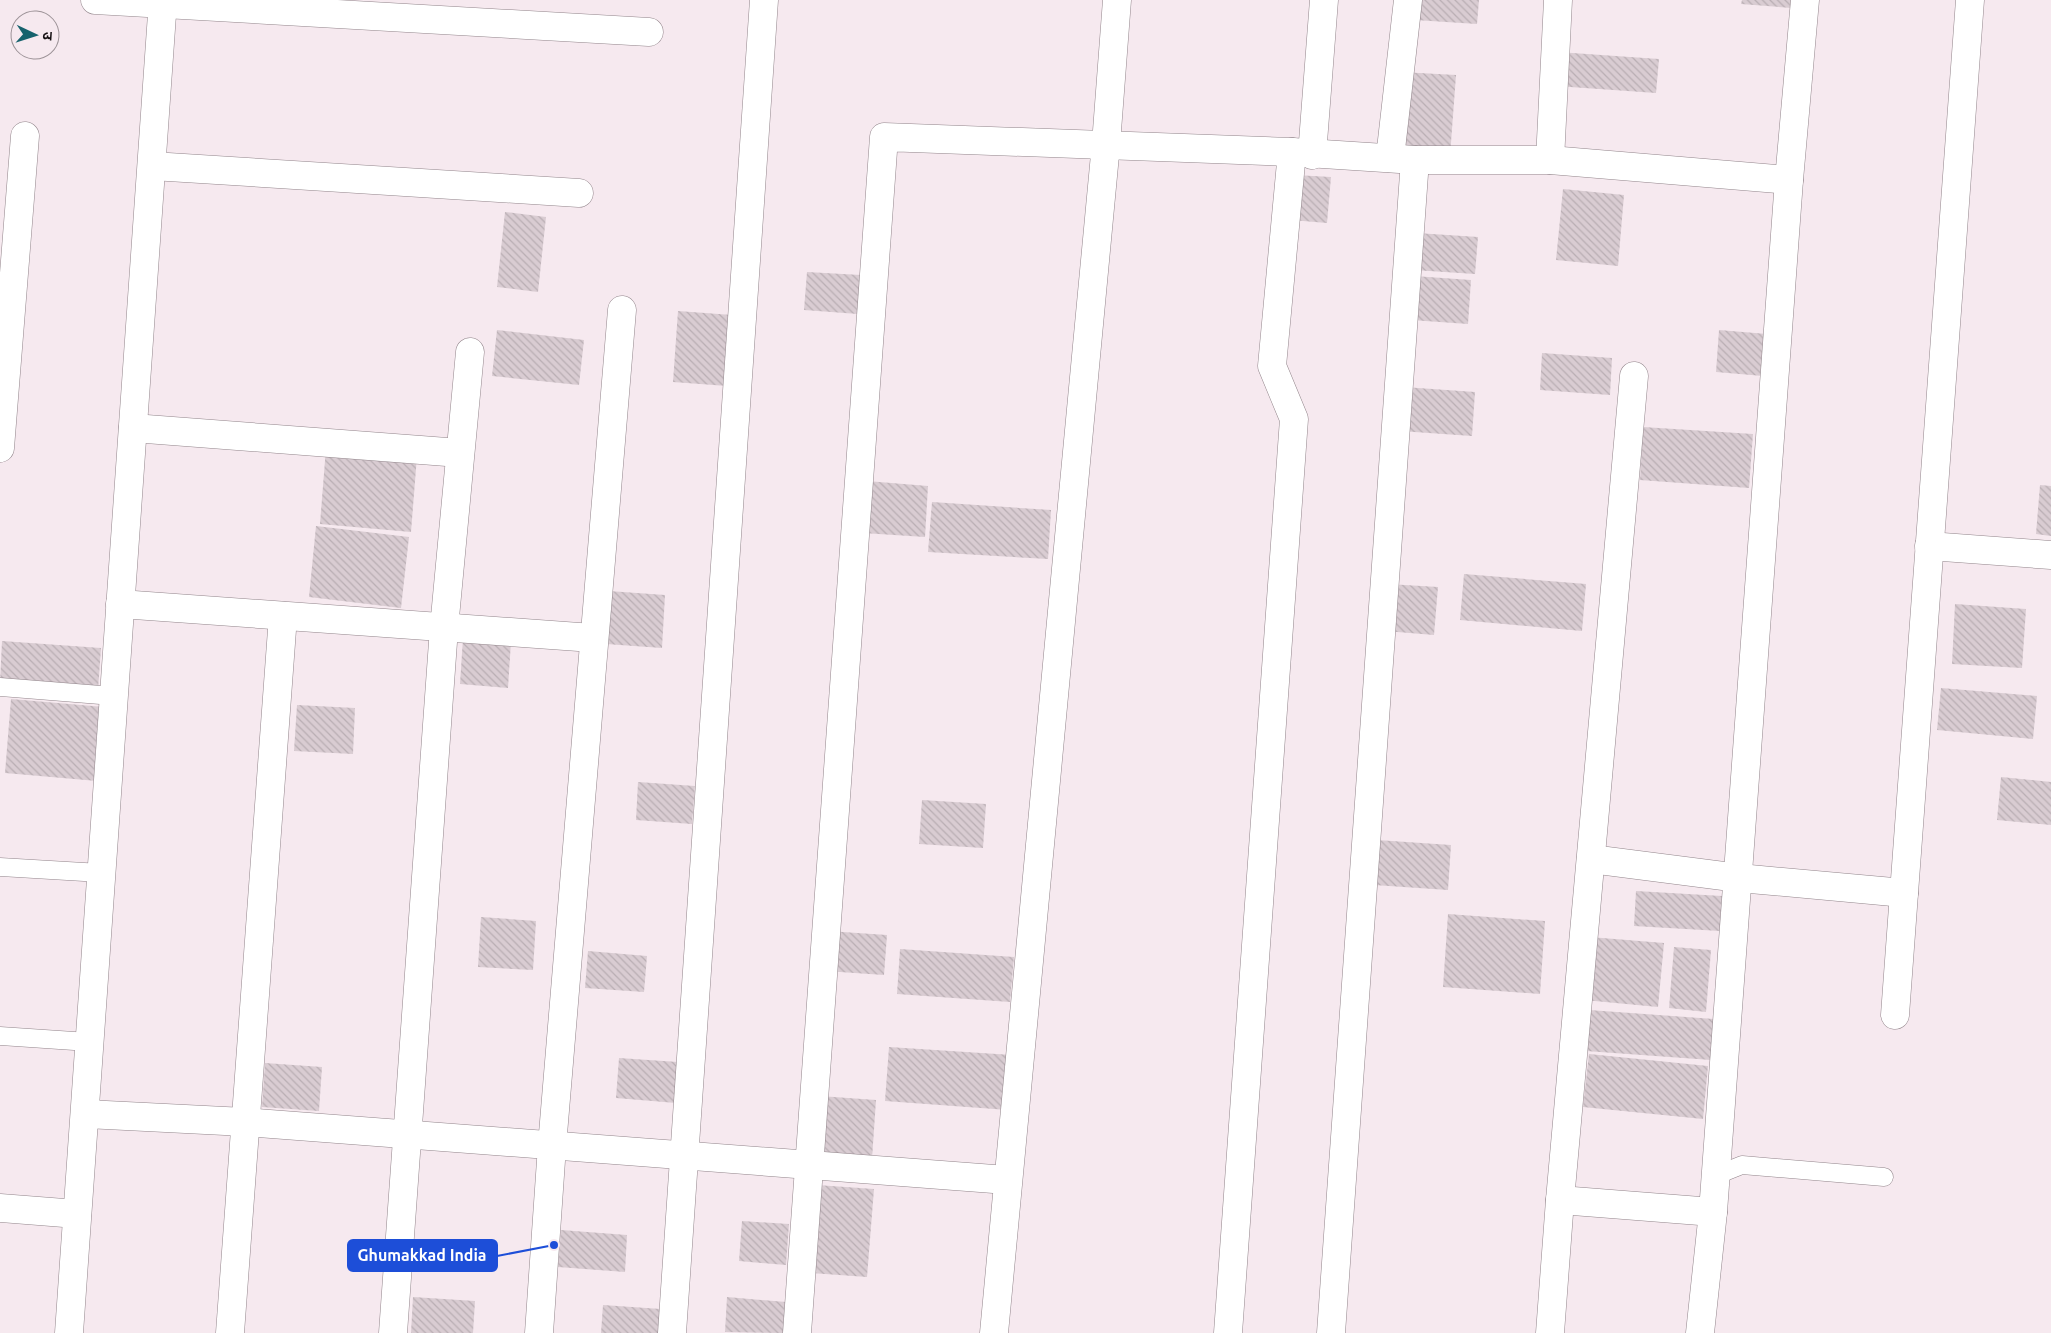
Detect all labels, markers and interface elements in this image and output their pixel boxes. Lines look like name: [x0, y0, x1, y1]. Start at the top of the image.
north arrow: [10, 10, 60, 60]
text: उ: [40, 31, 56, 41]
callout: Ghumakkad India: [348, 1240, 497, 1271]
text: Ghumakkad India: [357, 1246, 487, 1264]

